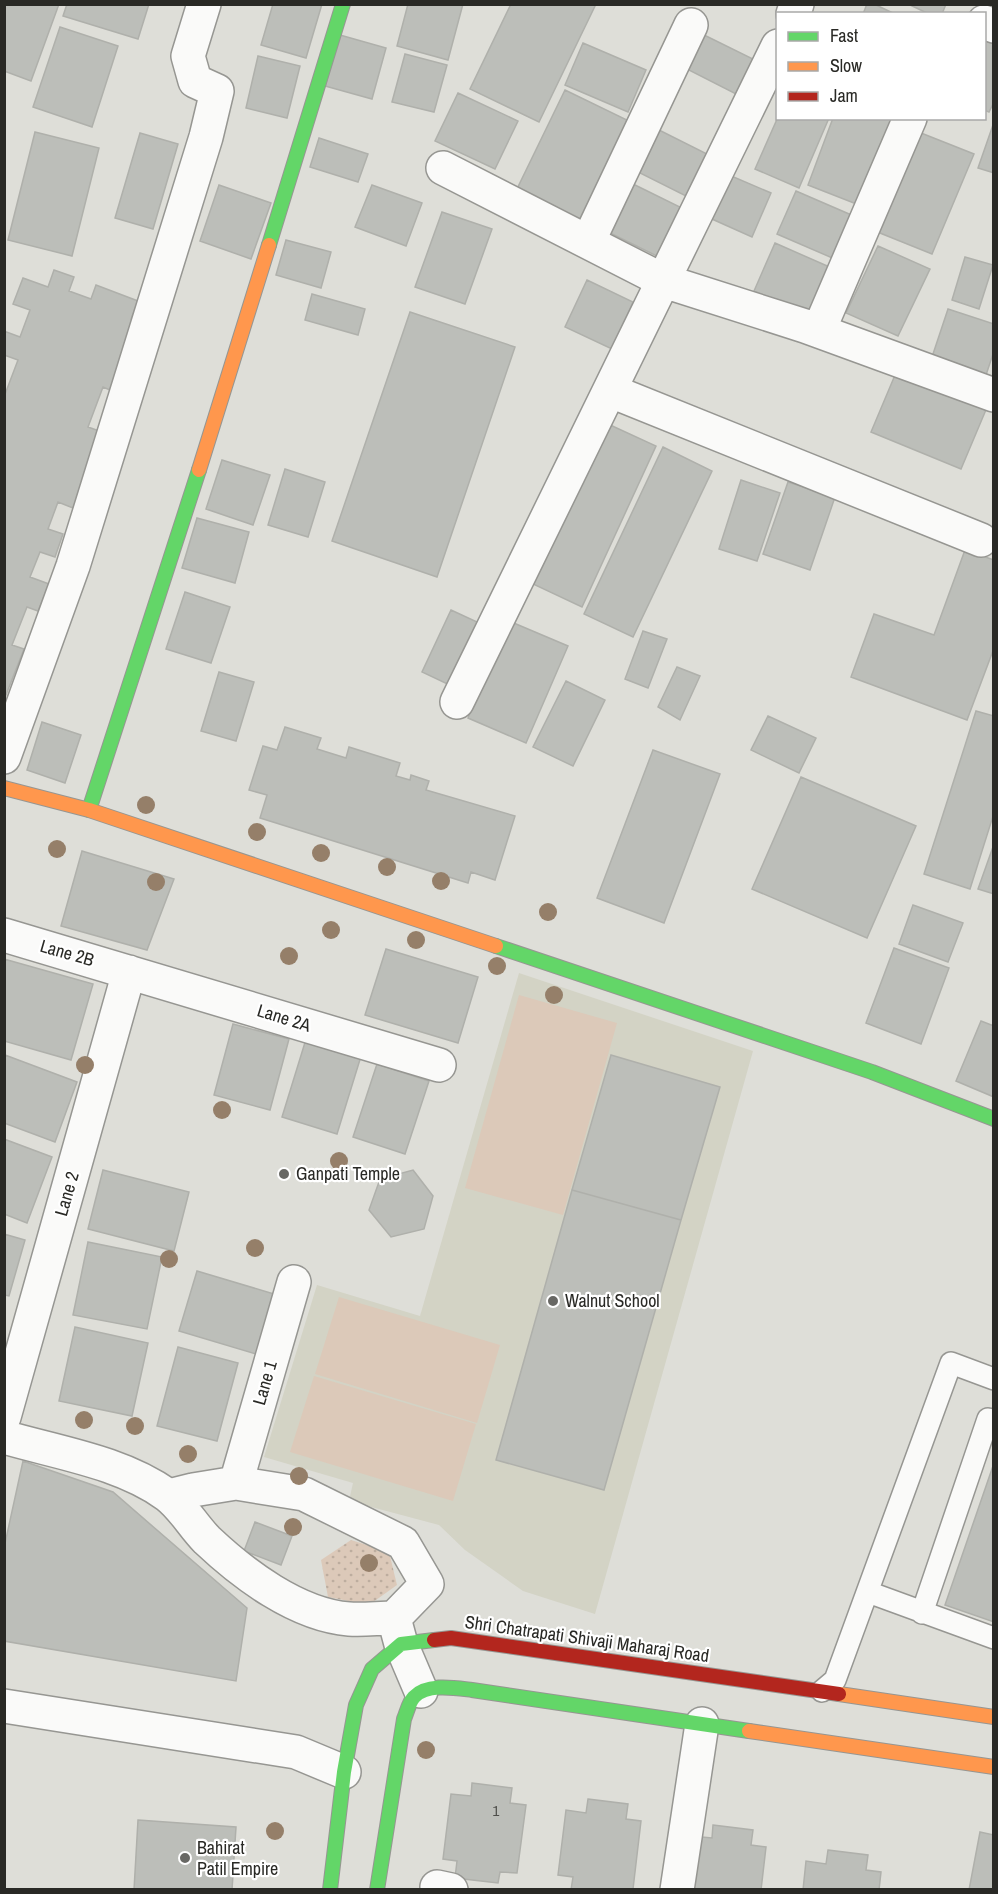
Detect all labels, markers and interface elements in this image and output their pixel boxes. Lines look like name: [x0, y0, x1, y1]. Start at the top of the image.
legend: [776, 12, 986, 120]
text: Fast: [830, 23, 858, 48]
text: Slow: [830, 53, 862, 78]
text: Jam: [830, 83, 858, 108]
street label: Lane 2B: [37, 933, 97, 972]
street label: Lane 2A: [254, 998, 314, 1038]
place label: Ganpati Temple: [296, 1161, 400, 1186]
marker: Ganpati Temple: [277, 1167, 291, 1181]
street label: Lane 2: [48, 1169, 85, 1219]
place label: Walnut School: [565, 1288, 660, 1313]
marker: Walnut School: [546, 1294, 560, 1308]
street label: Lane 1: [246, 1357, 283, 1408]
street label: Shri Chatrapati Shivaji Maharaj Road: [463, 1609, 711, 1668]
house number: 1: [493, 1800, 500, 1821]
place label: Bahirat Patil Empire: [197, 1835, 278, 1881]
marker: Bahirat Patil Empire: [178, 1851, 192, 1865]

